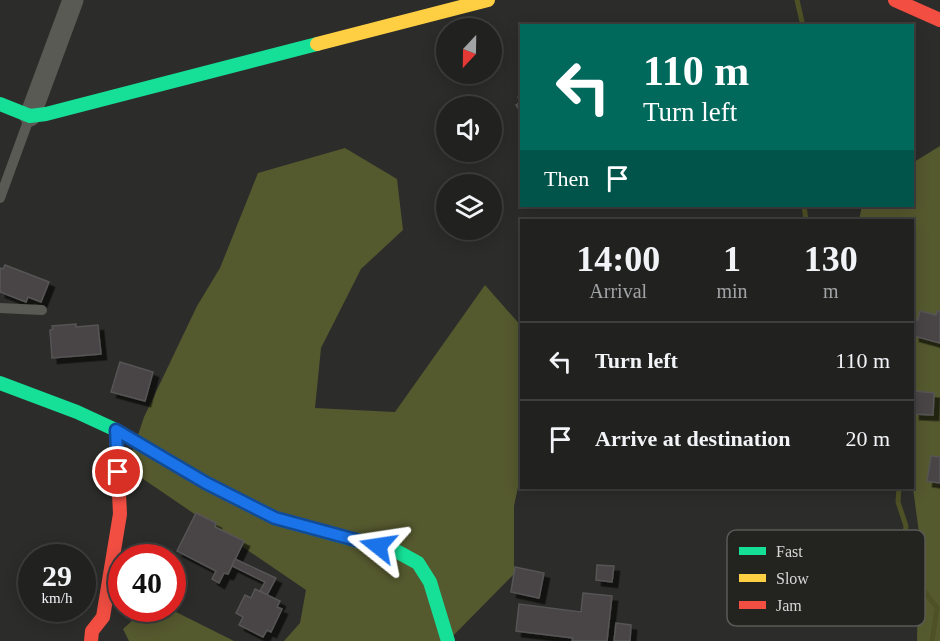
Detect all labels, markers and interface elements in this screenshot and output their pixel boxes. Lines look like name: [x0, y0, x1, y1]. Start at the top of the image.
north arrow: [436, 18, 502, 84]
map controls: [436, 18, 502, 240]
icon: left: [544, 48, 622, 126]
text: 110 m: [643, 48, 749, 94]
button: sound: [436, 96, 502, 162]
text: Turn left: [643, 97, 737, 127]
icon: arrive: [601, 162, 634, 195]
text: Then: [544, 166, 589, 191]
button: layers: [436, 174, 502, 240]
text: 14:00: [576, 239, 660, 279]
text: 1: [723, 239, 741, 279]
text: 130: [804, 239, 858, 279]
text: Arrival: [589, 280, 647, 302]
text: min: [716, 280, 748, 302]
text: m: [823, 280, 839, 302]
icon: left: [544, 345, 577, 378]
text: Turn left: [595, 348, 678, 373]
text: 110 m: [835, 348, 890, 373]
icon: arrive: [544, 423, 577, 456]
text: Arrive at destination: [595, 426, 791, 451]
text: 20 m: [845, 426, 890, 451]
pin: [92, 446, 143, 497]
icon: arrive: [101, 455, 134, 488]
position arrow: [346, 514, 410, 578]
legend: [727, 530, 925, 626]
text: Fast: [776, 543, 803, 560]
speed limit sign: 40: [108, 544, 186, 622]
text: 29: [42, 559, 72, 592]
text: Slow: [776, 570, 809, 587]
text: km/h: [42, 590, 72, 606]
text: Jam: [776, 597, 802, 614]

